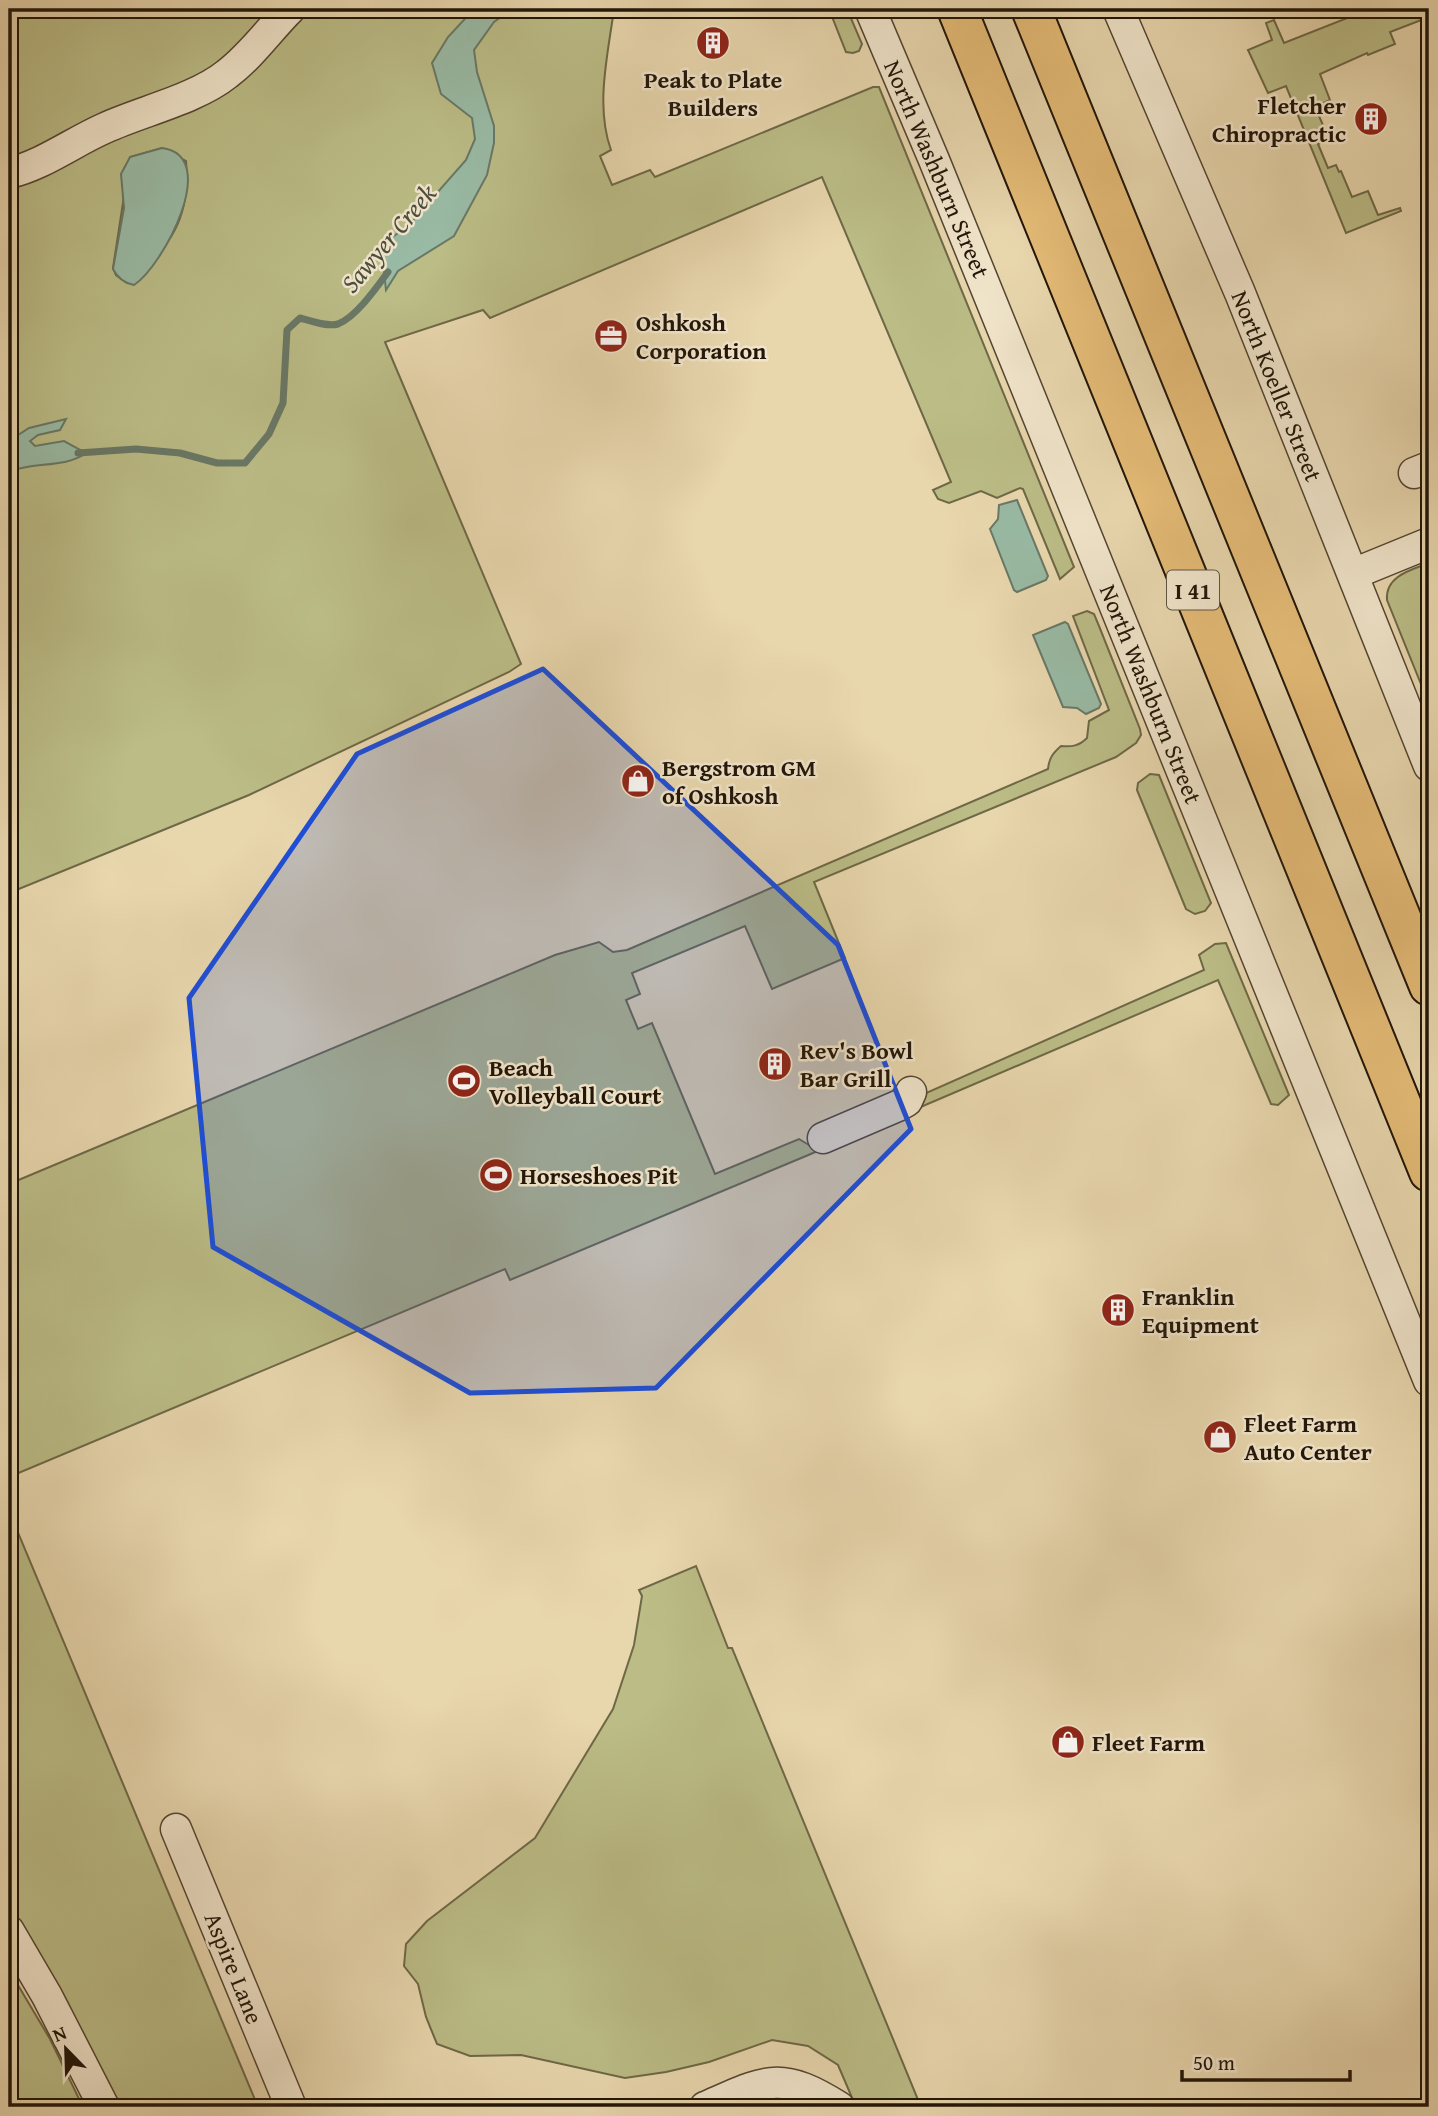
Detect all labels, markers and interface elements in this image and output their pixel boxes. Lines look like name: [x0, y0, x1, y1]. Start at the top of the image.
building icon: Peak to Plate Builders: [694, 24, 732, 62]
street label: North Washburn Street: [875, 55, 999, 284]
place label: Peak to Plate Builders: [644, 62, 783, 125]
place label: Fletcher Chiropractic: [1212, 88, 1346, 151]
building icon: Fletcher Chiropractic: [1352, 100, 1390, 138]
water label: Sawyer Creek: [331, 175, 445, 301]
street label: North Koeller Street: [1223, 285, 1332, 487]
place label: Oshkosh Corporation: [636, 305, 766, 368]
office icon: Oshkosh Corporation: [592, 317, 630, 355]
road number: I 41: [1167, 570, 1219, 610]
street label: North Washburn Street: [1091, 579, 1211, 809]
place label: Bergstrom GM of Oshkosh: [662, 750, 816, 813]
shop icon: Bergstrom GM of Oshkosh: [619, 762, 657, 800]
place label: Rev's Bowl Bar Grill: [800, 1033, 914, 1096]
building icon: Rev's Bowl Bar Grill: [756, 1045, 794, 1083]
place label: Beach Volleyball Court: [489, 1050, 661, 1113]
sports icon: Beach Volleyball Court: [445, 1062, 483, 1100]
sports icon: Horseshoes Pit: [477, 1156, 515, 1194]
place label: Horseshoes Pit: [520, 1158, 678, 1193]
place label: Franklin Equipment: [1142, 1279, 1259, 1342]
building icon: Franklin Equipment: [1099, 1291, 1137, 1329]
place label: Fleet Farm Auto Center: [1244, 1406, 1372, 1469]
shop icon: Fleet Farm Auto Center: [1201, 1418, 1239, 1456]
shop icon: Fleet Farm: [1049, 1723, 1087, 1761]
place label: Fleet Farm: [1092, 1725, 1206, 1760]
street label: Aspire Lane: [196, 1907, 272, 2029]
north arrow: [32, 2014, 102, 2084]
text: N: [48, 2018, 71, 2049]
scale bar: [1182, 2039, 1350, 2083]
text: 50 m: [1193, 2047, 1235, 2078]

